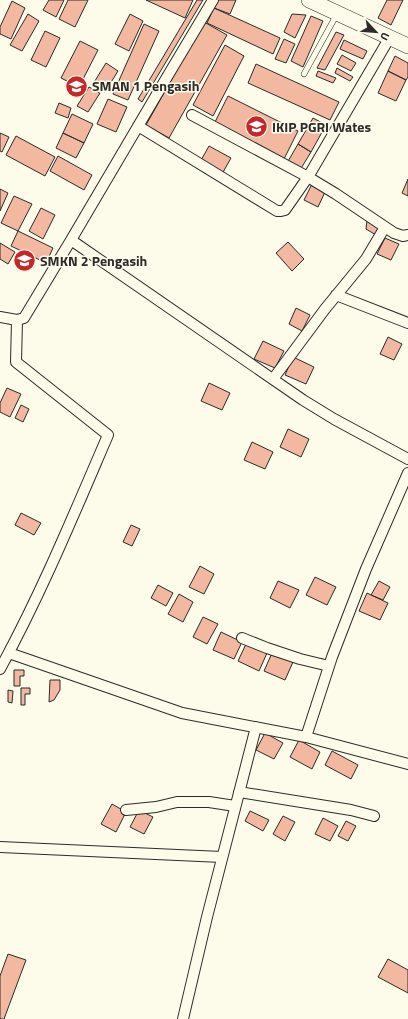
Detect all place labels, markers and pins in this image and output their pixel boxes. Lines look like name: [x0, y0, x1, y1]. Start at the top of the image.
school or university icon: SMAN 1 Pengasih: [64, 73, 90, 99]
place label: SMAN 1 Pengasih: [92, 75, 199, 96]
school or university icon: IKIP PGRI Wates: [243, 114, 269, 140]
place label: IKIP PGRI Wates: [272, 116, 371, 137]
school or university icon: SMKN 2 Pengasih: [11, 248, 37, 274]
place label: SMKN 2 Pengasih: [40, 250, 147, 271]

